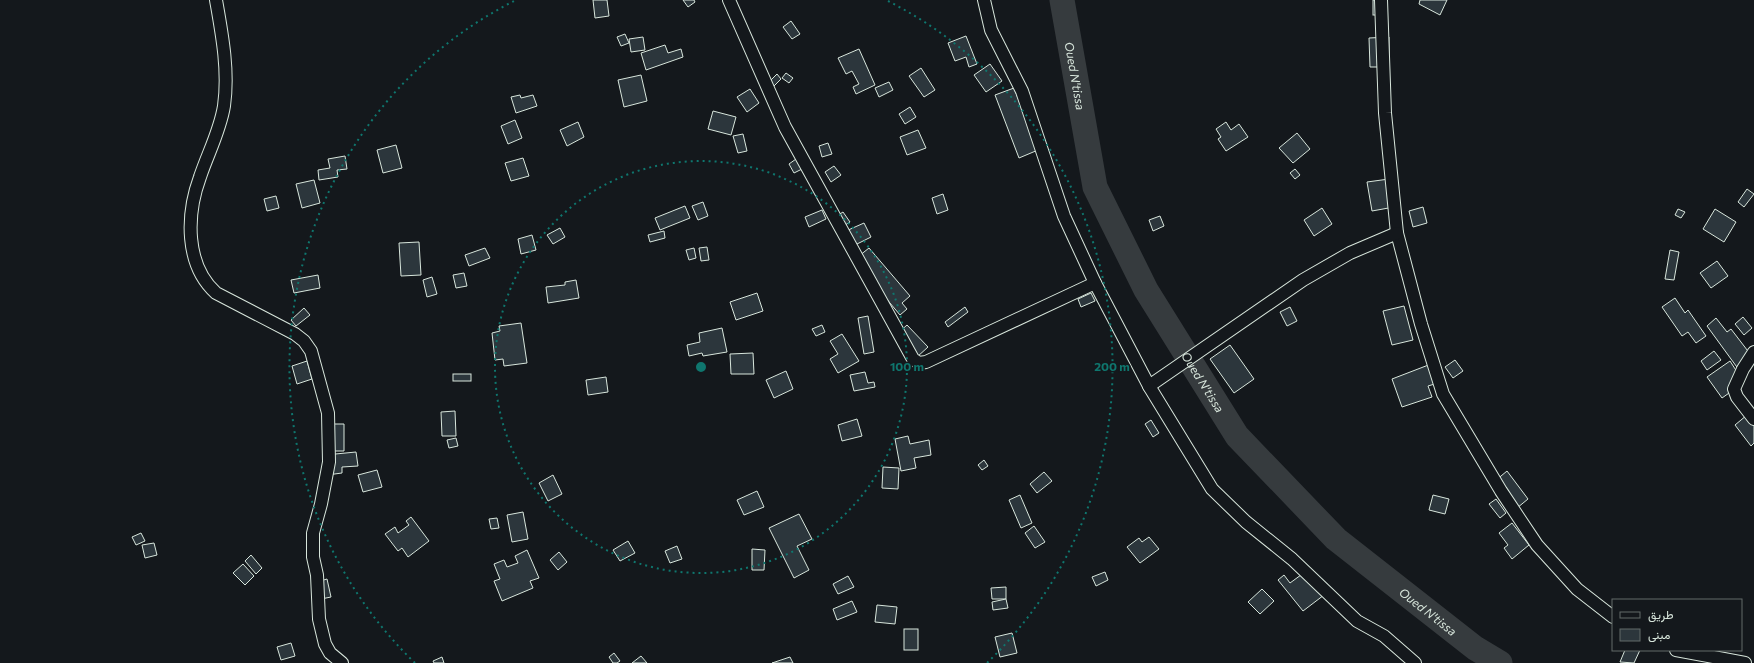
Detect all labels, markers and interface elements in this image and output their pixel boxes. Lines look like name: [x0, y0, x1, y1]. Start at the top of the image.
water label: Oued N'tissa: [1063, 41, 1088, 111]
water label: Oued N'tissa: [1179, 349, 1227, 415]
text: 100 m: [890, 359, 924, 373]
text: 200 m: [1094, 359, 1130, 373]
centre of rings: [694, 360, 708, 374]
water label: Oued N'tissa: [1397, 585, 1460, 638]
legend: [1612, 599, 1742, 651]
text: طريق: [1648, 607, 1674, 623]
text: مبنى: [1648, 627, 1670, 643]

